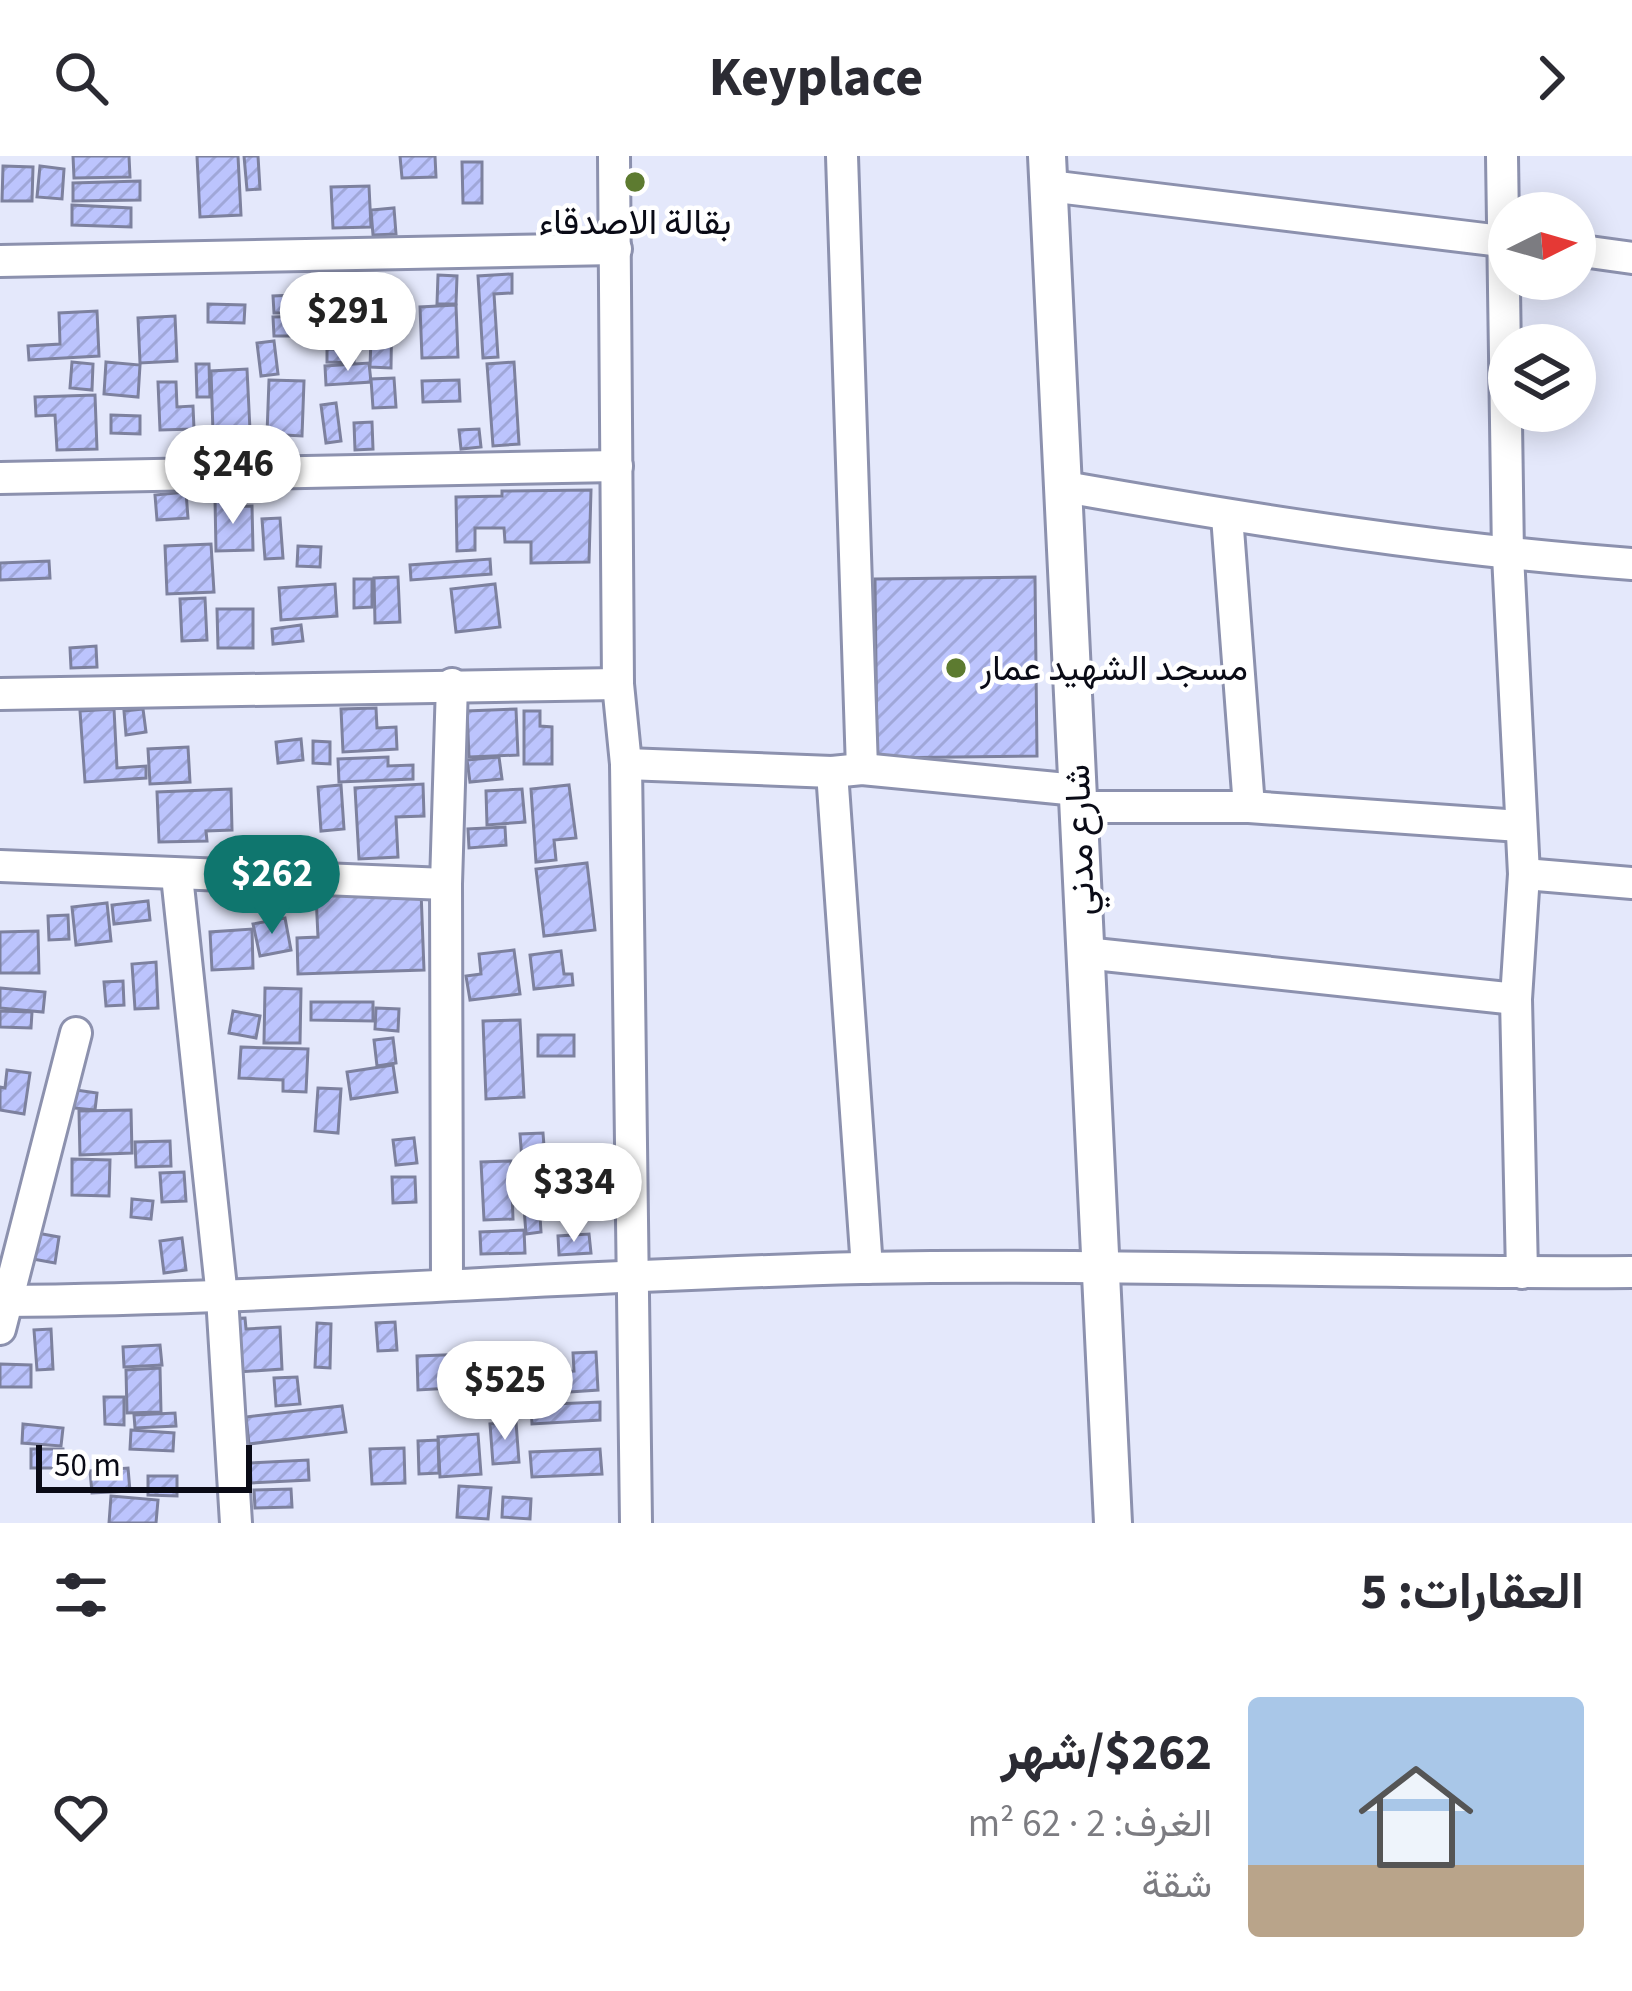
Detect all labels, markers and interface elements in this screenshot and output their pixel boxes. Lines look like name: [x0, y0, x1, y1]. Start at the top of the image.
text: Keyplace: [709, 40, 923, 117]
icon: search: [48, 45, 114, 111]
icon: forward: [1518, 45, 1584, 111]
marker: بقالة الاصدقاء: [622, 169, 648, 195]
north arrow: [1488, 192, 1596, 300]
map controls: [1488, 192, 1596, 432]
place label: بقالة الاصدقاء: [539, 197, 731, 248]
pin: $291: [277, 272, 419, 374]
text: $291: [307, 283, 389, 339]
button: layers: [1488, 324, 1596, 432]
pin: $246: [162, 425, 304, 527]
text: $246: [192, 436, 274, 492]
place label: مسجد الشهيد عمار: [979, 643, 1248, 694]
marker: مسجد الشهيد عمار: [943, 655, 969, 681]
street label: شارع مدني: [1052, 763, 1111, 917]
pin: $262: [201, 835, 343, 937]
text: $262: [231, 846, 313, 902]
pin: $334: [503, 1143, 645, 1245]
text: $334: [533, 1154, 615, 1210]
pin: $525: [434, 1341, 576, 1443]
text: $525: [464, 1352, 546, 1408]
scale bar: [36, 1439, 252, 1492]
text: 50 m: [54, 1442, 121, 1489]
text: العقارات: 5: [1361, 1556, 1584, 1628]
icon: filters: [48, 1562, 114, 1628]
text: $262/شهر: [1001, 1717, 1212, 1789]
icon: home: [1344, 1745, 1488, 1889]
icon: heart: [48, 1784, 114, 1850]
text: الغرف: 2 · 62 m²: [968, 1796, 1212, 1852]
text: شقة: [1142, 1857, 1212, 1913]

